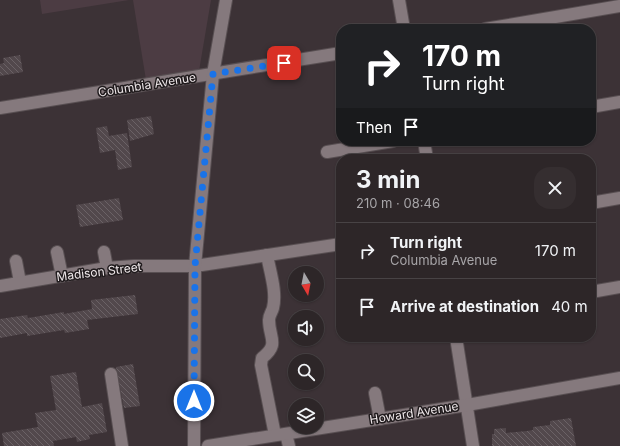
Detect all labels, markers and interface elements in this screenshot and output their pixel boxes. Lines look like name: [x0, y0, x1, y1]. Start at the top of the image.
text: 170 m: [422, 39, 501, 73]
icon: right: [356, 40, 408, 92]
pin: [267, 46, 301, 80]
icon: arrive: [273, 52, 295, 74]
street label: Columbia Avenue: [97, 69, 197, 100]
text: Turn right: [422, 73, 505, 94]
icon: arrive: [400, 116, 422, 138]
text: Then: [356, 118, 392, 137]
text: 3 min: [356, 165, 421, 194]
button: close: [534, 167, 576, 209]
text: 210 m · 08:46: [356, 195, 440, 211]
text: Turn right: [390, 233, 462, 252]
icon: right: [356, 240, 378, 262]
text: 170 m: [535, 241, 576, 260]
text: Columbia Avenue: [390, 252, 497, 268]
street label: Madison Street: [56, 259, 142, 284]
north arrow: [288, 266, 324, 302]
map controls: [288, 266, 324, 434]
icon: arrive: [356, 296, 378, 318]
text: Arrive at destination: [390, 297, 539, 316]
text: 40 m: [551, 297, 588, 316]
button: sound: [288, 310, 324, 346]
button: search: [288, 354, 324, 390]
position arrow: [173, 380, 215, 422]
button: layers: [288, 398, 324, 434]
street label: Howard Avenue: [368, 398, 459, 427]

